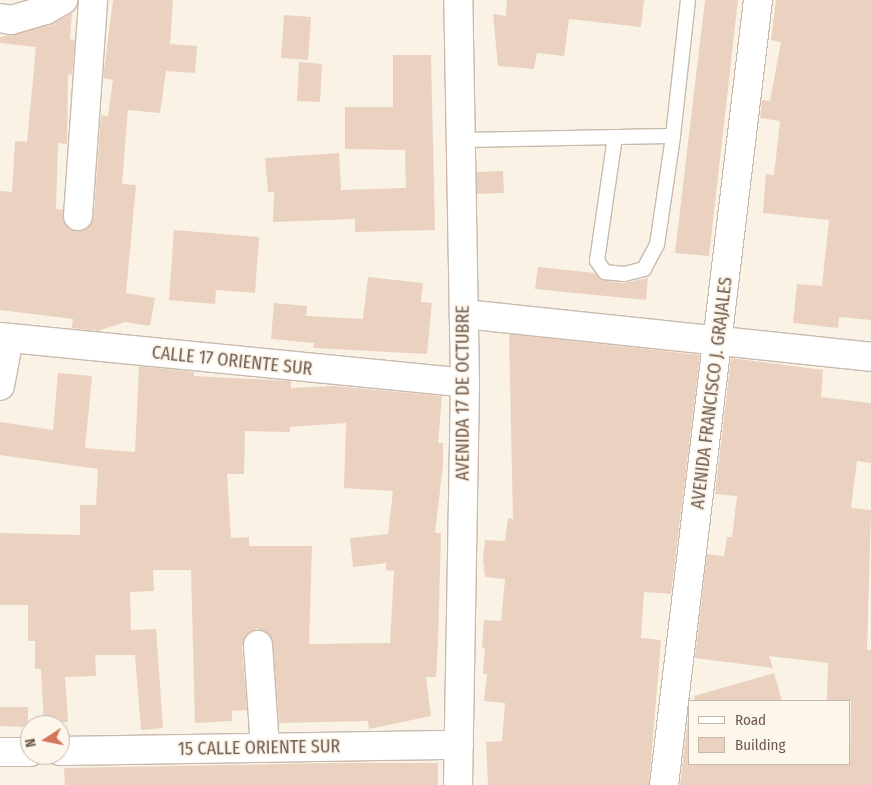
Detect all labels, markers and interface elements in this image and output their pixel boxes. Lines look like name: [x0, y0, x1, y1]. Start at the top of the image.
street label: AVENIDA FRANCISCO J. GRAJALES: [687, 276, 737, 510]
street label: AVENIDA 17 DE OCTUBRE: [452, 305, 474, 481]
street label: CALLE 17 ORIENTE SUR: [151, 342, 313, 380]
legend: [688, 700, 851, 765]
text: Road: [735, 711, 766, 729]
north arrow: [20, 715, 70, 765]
street label: 15 CALLE ORIENTE SUR: [178, 736, 340, 760]
text: Building: [735, 736, 786, 754]
text: N: [22, 737, 40, 749]

